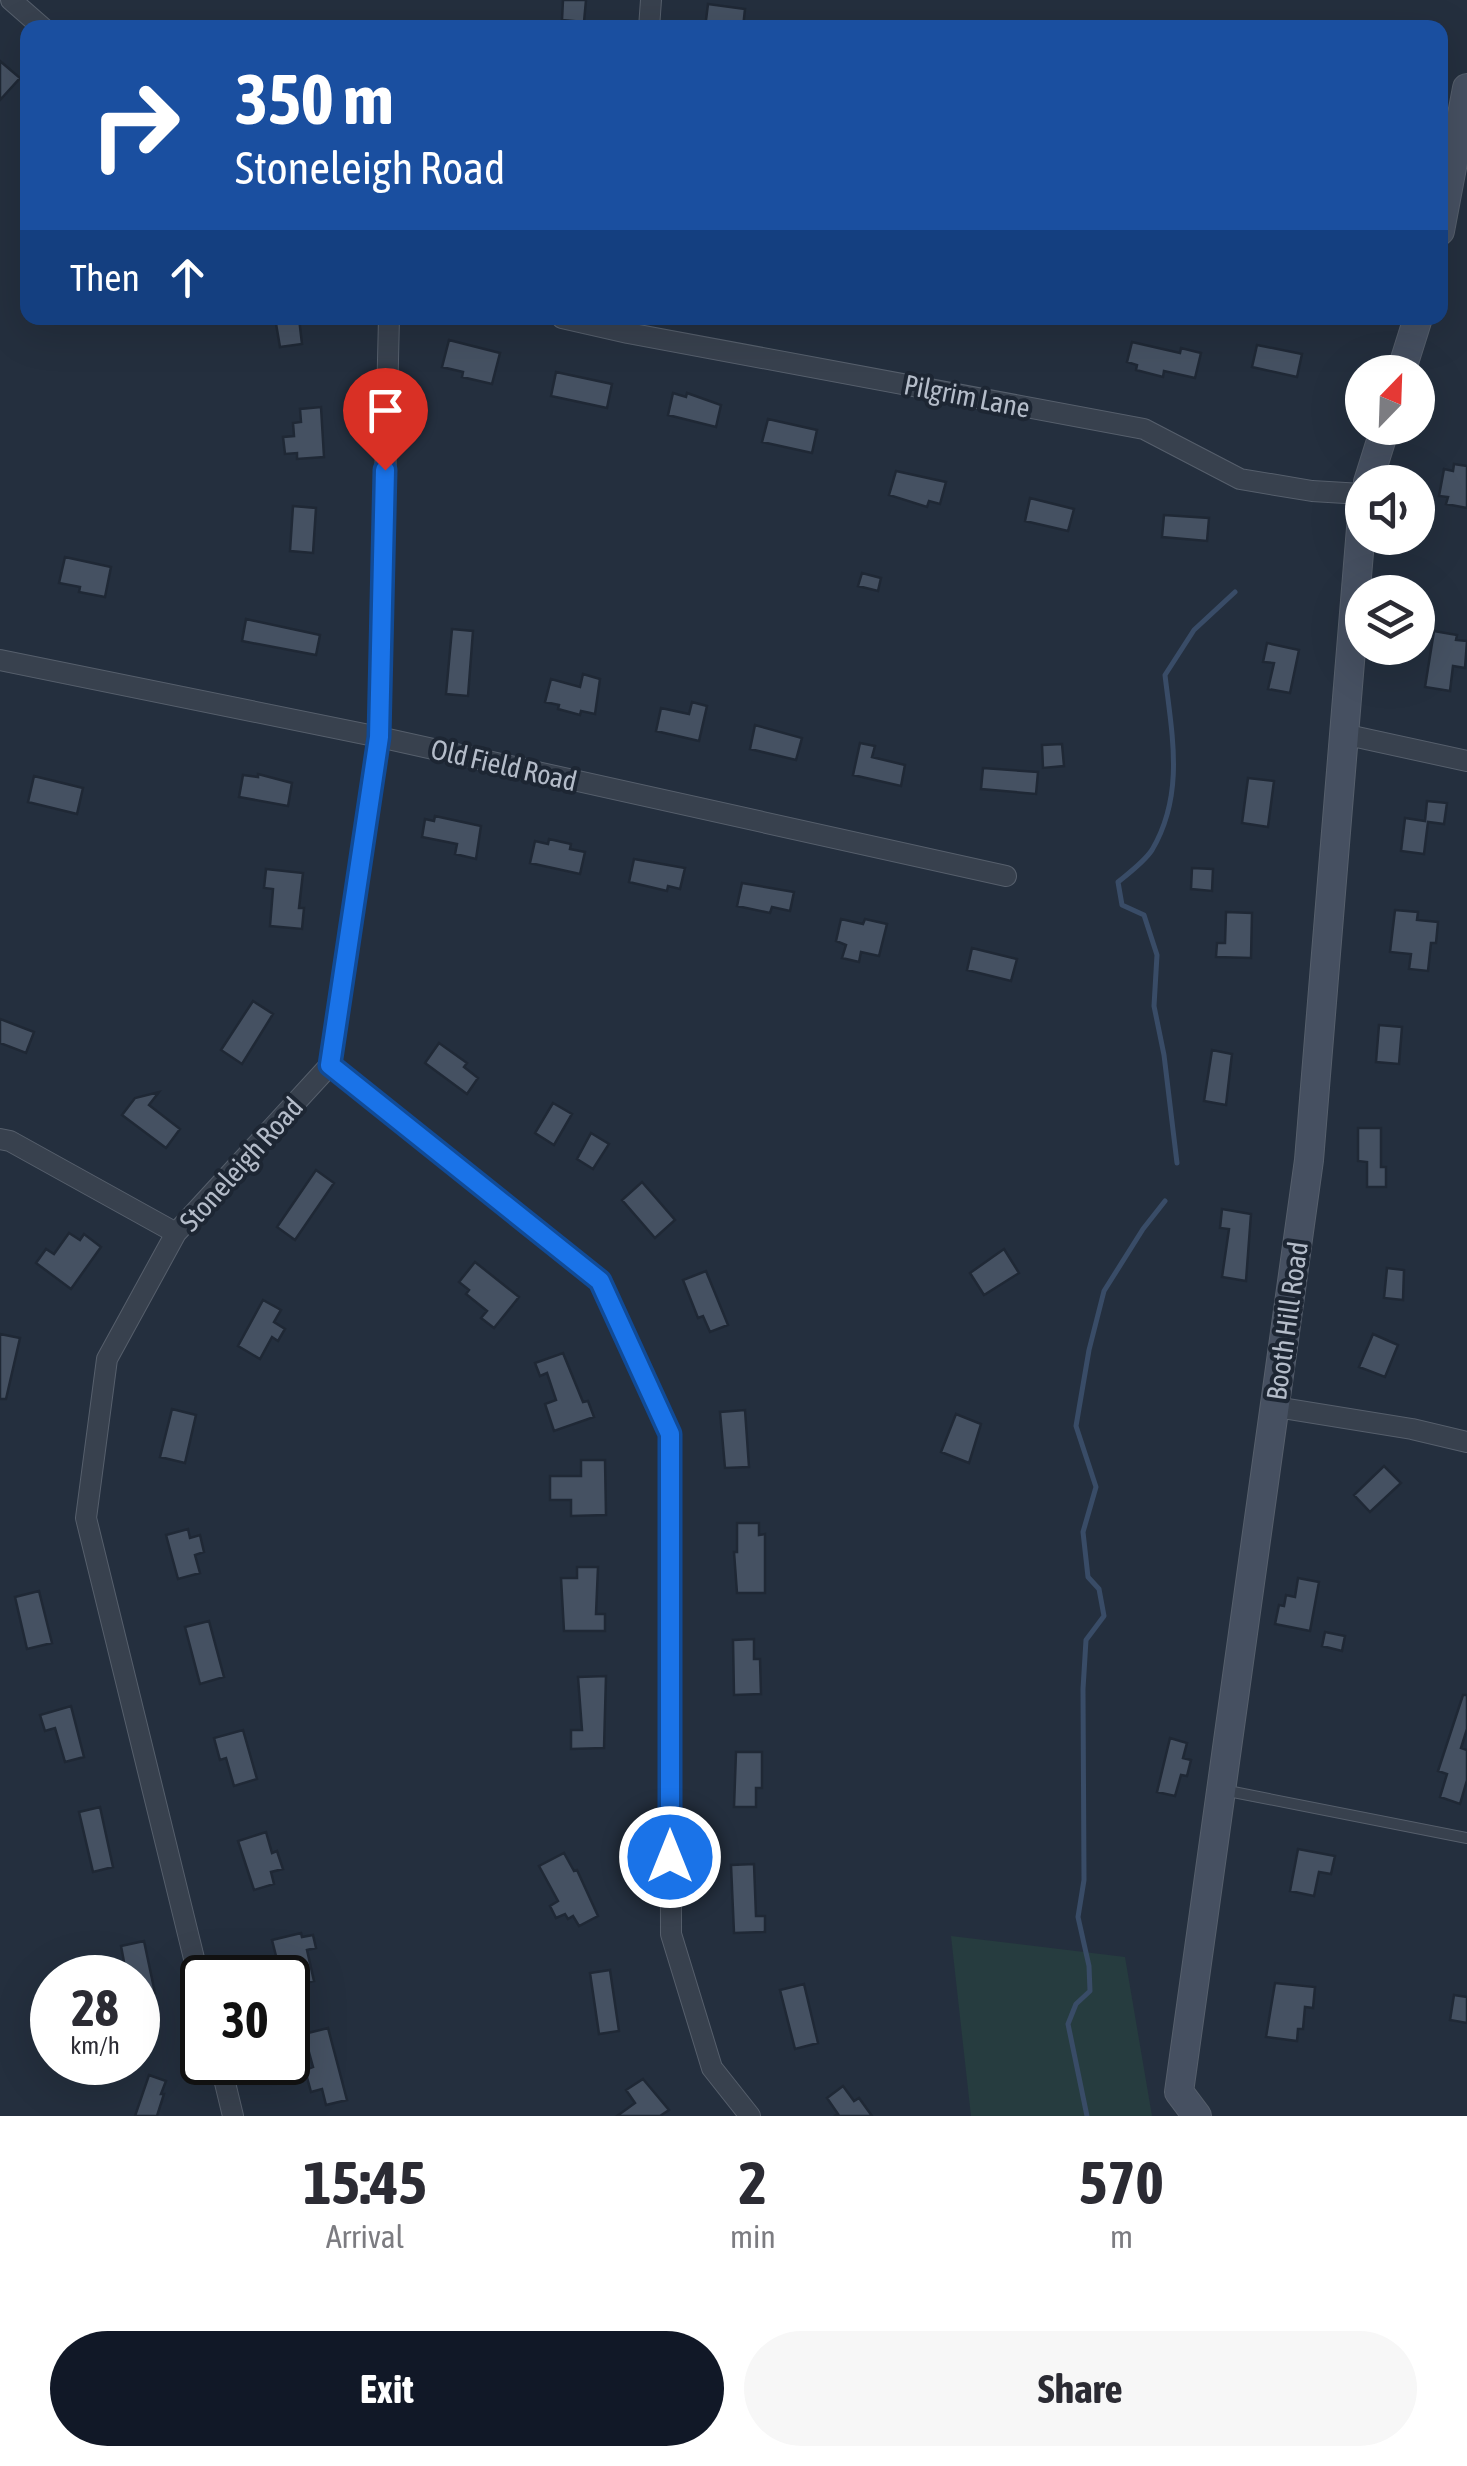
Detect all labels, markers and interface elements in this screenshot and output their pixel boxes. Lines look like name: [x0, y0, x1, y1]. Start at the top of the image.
text: 350 m: [235, 59, 394, 139]
icon: right: [70, 60, 200, 190]
text: Stoneleigh Road: [235, 142, 505, 194]
icon: ahead: [160, 250, 215, 305]
text: Then: [70, 256, 140, 299]
north arrow: [1345, 355, 1435, 445]
map controls: [1345, 355, 1435, 665]
pin: [343, 368, 428, 471]
street label: Pilgrim Lane: [901, 368, 1033, 424]
icon: arrive: [358, 383, 413, 438]
button: sound: [1345, 465, 1435, 555]
button: layers: [1345, 575, 1435, 665]
street label: Old Field Road: [428, 733, 580, 797]
street label: Stoneleigh Road: [173, 1091, 309, 1237]
street label: Booth Hill Road: [1260, 1240, 1314, 1402]
position arrow: [618, 1805, 722, 1909]
speed limit sign: 30: [180, 1955, 310, 2085]
text: 28: [71, 1979, 118, 2037]
text: km/h: [70, 2031, 120, 2059]
text: 15:45: [303, 2148, 427, 2217]
text: 2: [739, 2148, 767, 2217]
text: 570: [1079, 2148, 1164, 2217]
text: Arrival: [326, 2218, 404, 2255]
text: min: [730, 2218, 776, 2255]
text: m: [1110, 2218, 1133, 2255]
button: Exit: [50, 2331, 724, 2446]
button: Share: [744, 2331, 1417, 2446]

